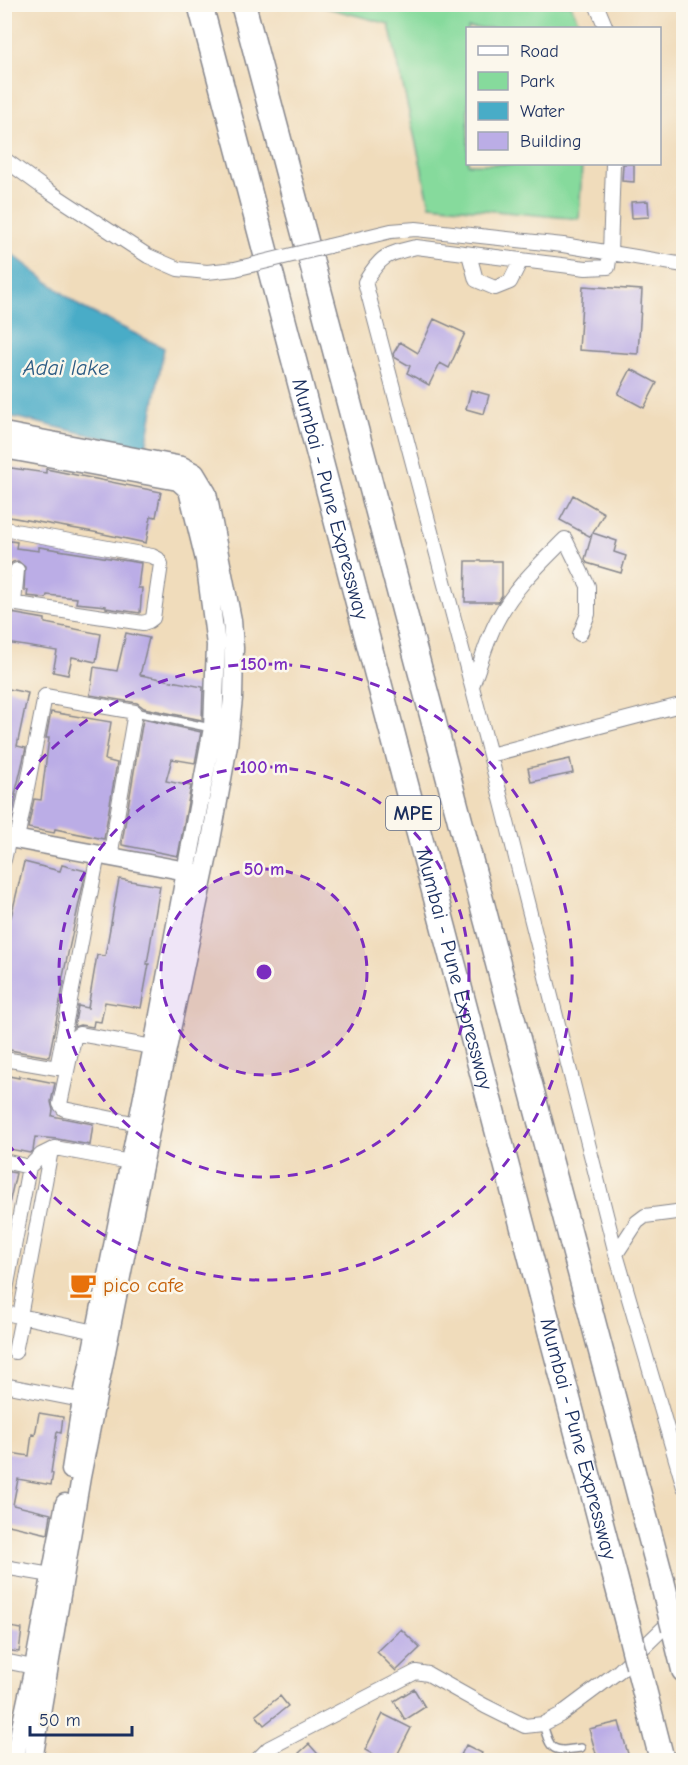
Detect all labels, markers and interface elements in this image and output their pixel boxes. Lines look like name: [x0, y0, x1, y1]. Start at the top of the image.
legend: [466, 27, 661, 165]
text: Road: [520, 41, 559, 62]
text: Park: [520, 71, 555, 92]
text: Water: [520, 101, 565, 122]
text: Building: [520, 131, 582, 152]
water label: Adai lake: [22, 355, 109, 381]
street label: Mumbai - Pune Expressway: [287, 376, 374, 623]
text: 150 m: [240, 654, 288, 675]
text: 100 m: [240, 757, 288, 778]
road number: MPE: [386, 796, 440, 830]
street label: Mumbai - Pune Expressway: [411, 846, 498, 1093]
text: 50 m: [244, 859, 284, 880]
centre of rings: [254, 962, 274, 982]
cafe icon: pico cafe: [68, 1270, 98, 1300]
place label: pico cafe: [103, 1273, 184, 1297]
street label: Mumbai - Pune Expressway: [535, 1315, 622, 1563]
scale bar: [30, 1699, 132, 1737]
text: 50 m: [39, 1710, 81, 1731]

